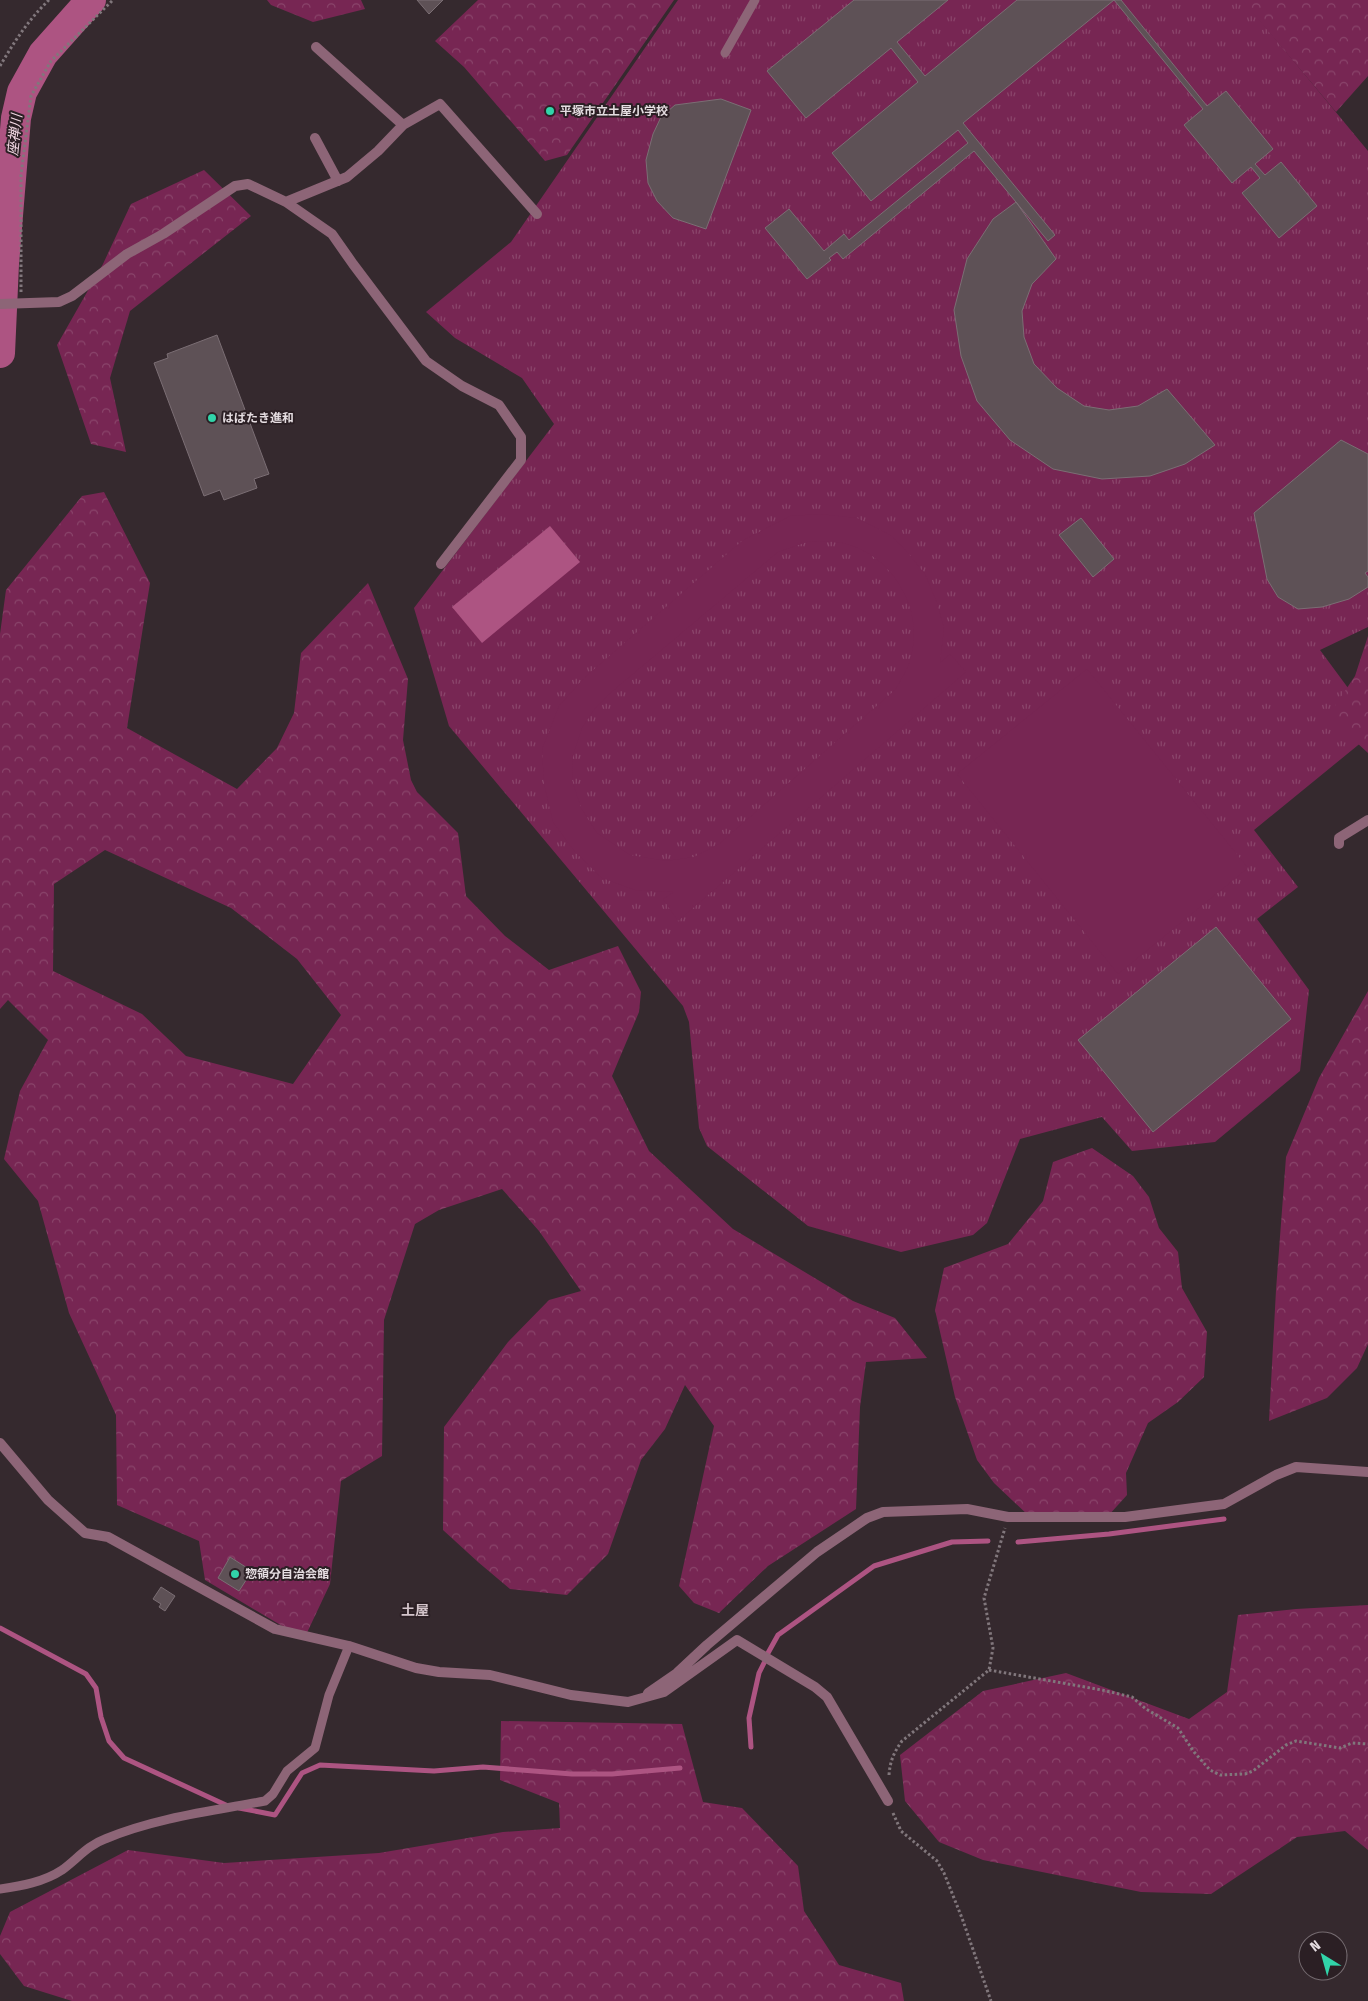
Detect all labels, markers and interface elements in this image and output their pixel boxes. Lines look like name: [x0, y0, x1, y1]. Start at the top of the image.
place label: 平塚市立土屋小学校: [560, 104, 668, 118]
marker: 平塚市立土屋小学校: [544, 105, 556, 117]
water label: 座禅川: [4, 111, 26, 157]
place label: はばたき進和: [222, 411, 294, 425]
marker: はばたき進和: [206, 412, 218, 424]
place label: 惣領分自治会館: [245, 1567, 329, 1581]
marker: 惣領分自治会館: [229, 1568, 241, 1580]
district label: 土屋: [401, 1602, 429, 1619]
north arrow: [1298, 1931, 1348, 1981]
text: N: [1307, 1937, 1324, 1955]

